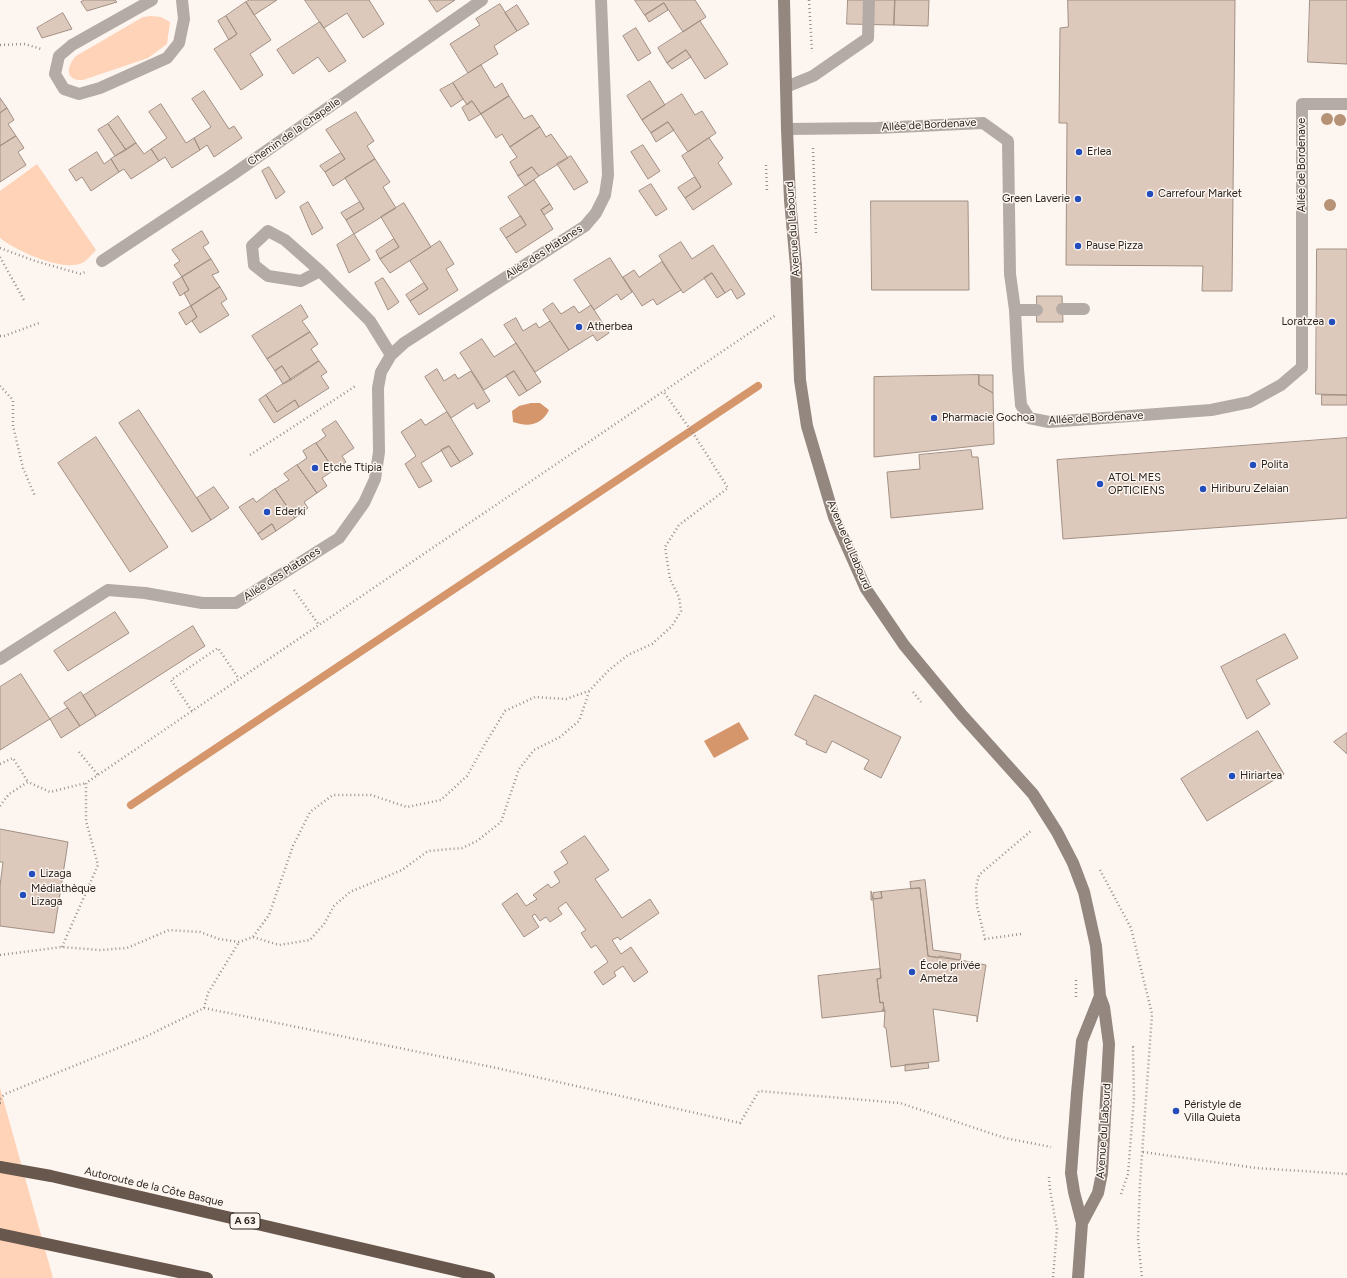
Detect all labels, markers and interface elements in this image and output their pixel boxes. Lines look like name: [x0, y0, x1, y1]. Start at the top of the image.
street label: Chemin de la Chapelle: [245, 95, 343, 169]
street label: Allée de Bordenave: [881, 116, 977, 134]
street label: Allée de Bordenave: [1295, 118, 1309, 212]
place label: Erlea: [1087, 145, 1111, 159]
marker: Erlea: [1074, 147, 1084, 157]
street label: Avenue du Labourd: [783, 181, 803, 277]
place label: Carrefour Market: [1158, 187, 1242, 201]
marker: Carrefour Market: [1145, 189, 1155, 199]
place label: Green Laverie: [1002, 192, 1070, 206]
marker: Green Laverie: [1073, 194, 1083, 204]
street label: Allée des Platanes: [503, 222, 585, 282]
place label: Pause Pizza: [1086, 239, 1143, 253]
marker: Pause Pizza: [1073, 241, 1083, 251]
place label: Loratzea: [1281, 315, 1324, 329]
marker: Loratzea: [1327, 317, 1337, 327]
place label: Atherbea: [587, 320, 633, 334]
marker: Atherbea: [574, 322, 584, 332]
street label: Allée de Bordenave: [1048, 409, 1144, 427]
place label: Pharmacie Gochoa: [942, 411, 1035, 425]
marker: Pharmacie Gochoa: [929, 413, 939, 423]
place label: Polita: [1261, 458, 1288, 472]
marker: Polita: [1248, 460, 1258, 470]
place label: Etche Ttipia: [323, 461, 382, 475]
marker: Etche Ttipia: [310, 463, 320, 473]
place label: ATOL MES OPTICIENS: [1108, 471, 1165, 497]
marker: ATOL MES OPTICIENS: [1095, 479, 1105, 489]
place label: Hiriburu Zelaian: [1211, 482, 1289, 496]
marker: Hiriburu Zelaian: [1198, 484, 1208, 494]
street label: Avenue du Labourd: [824, 498, 874, 592]
place label: Ederki: [275, 505, 306, 519]
marker: Ederki: [262, 507, 272, 517]
street label: Allée des Platanes: [241, 544, 323, 604]
place label: Hiriartea: [1240, 769, 1282, 783]
marker: Hiriartea: [1227, 771, 1237, 781]
place label: Lizaga: [40, 867, 71, 881]
marker: Lizaga: [27, 869, 37, 879]
place label: Médiathèque Lizaga: [31, 882, 96, 908]
marker: Médiathèque Lizaga: [18, 890, 28, 900]
place label: École privée Ametza: [920, 959, 980, 985]
marker: École privée Ametza: [907, 967, 917, 977]
street label: Avenue du Labourd: [1094, 1083, 1114, 1179]
place label: Péristyle de Villa Quieta: [1184, 1098, 1241, 1124]
marker: Péristyle de Villa Quieta: [1171, 1106, 1181, 1116]
street label: Autoroute de la Côte Basque: [83, 1165, 225, 1209]
road number: A 63: [230, 1213, 260, 1229]

